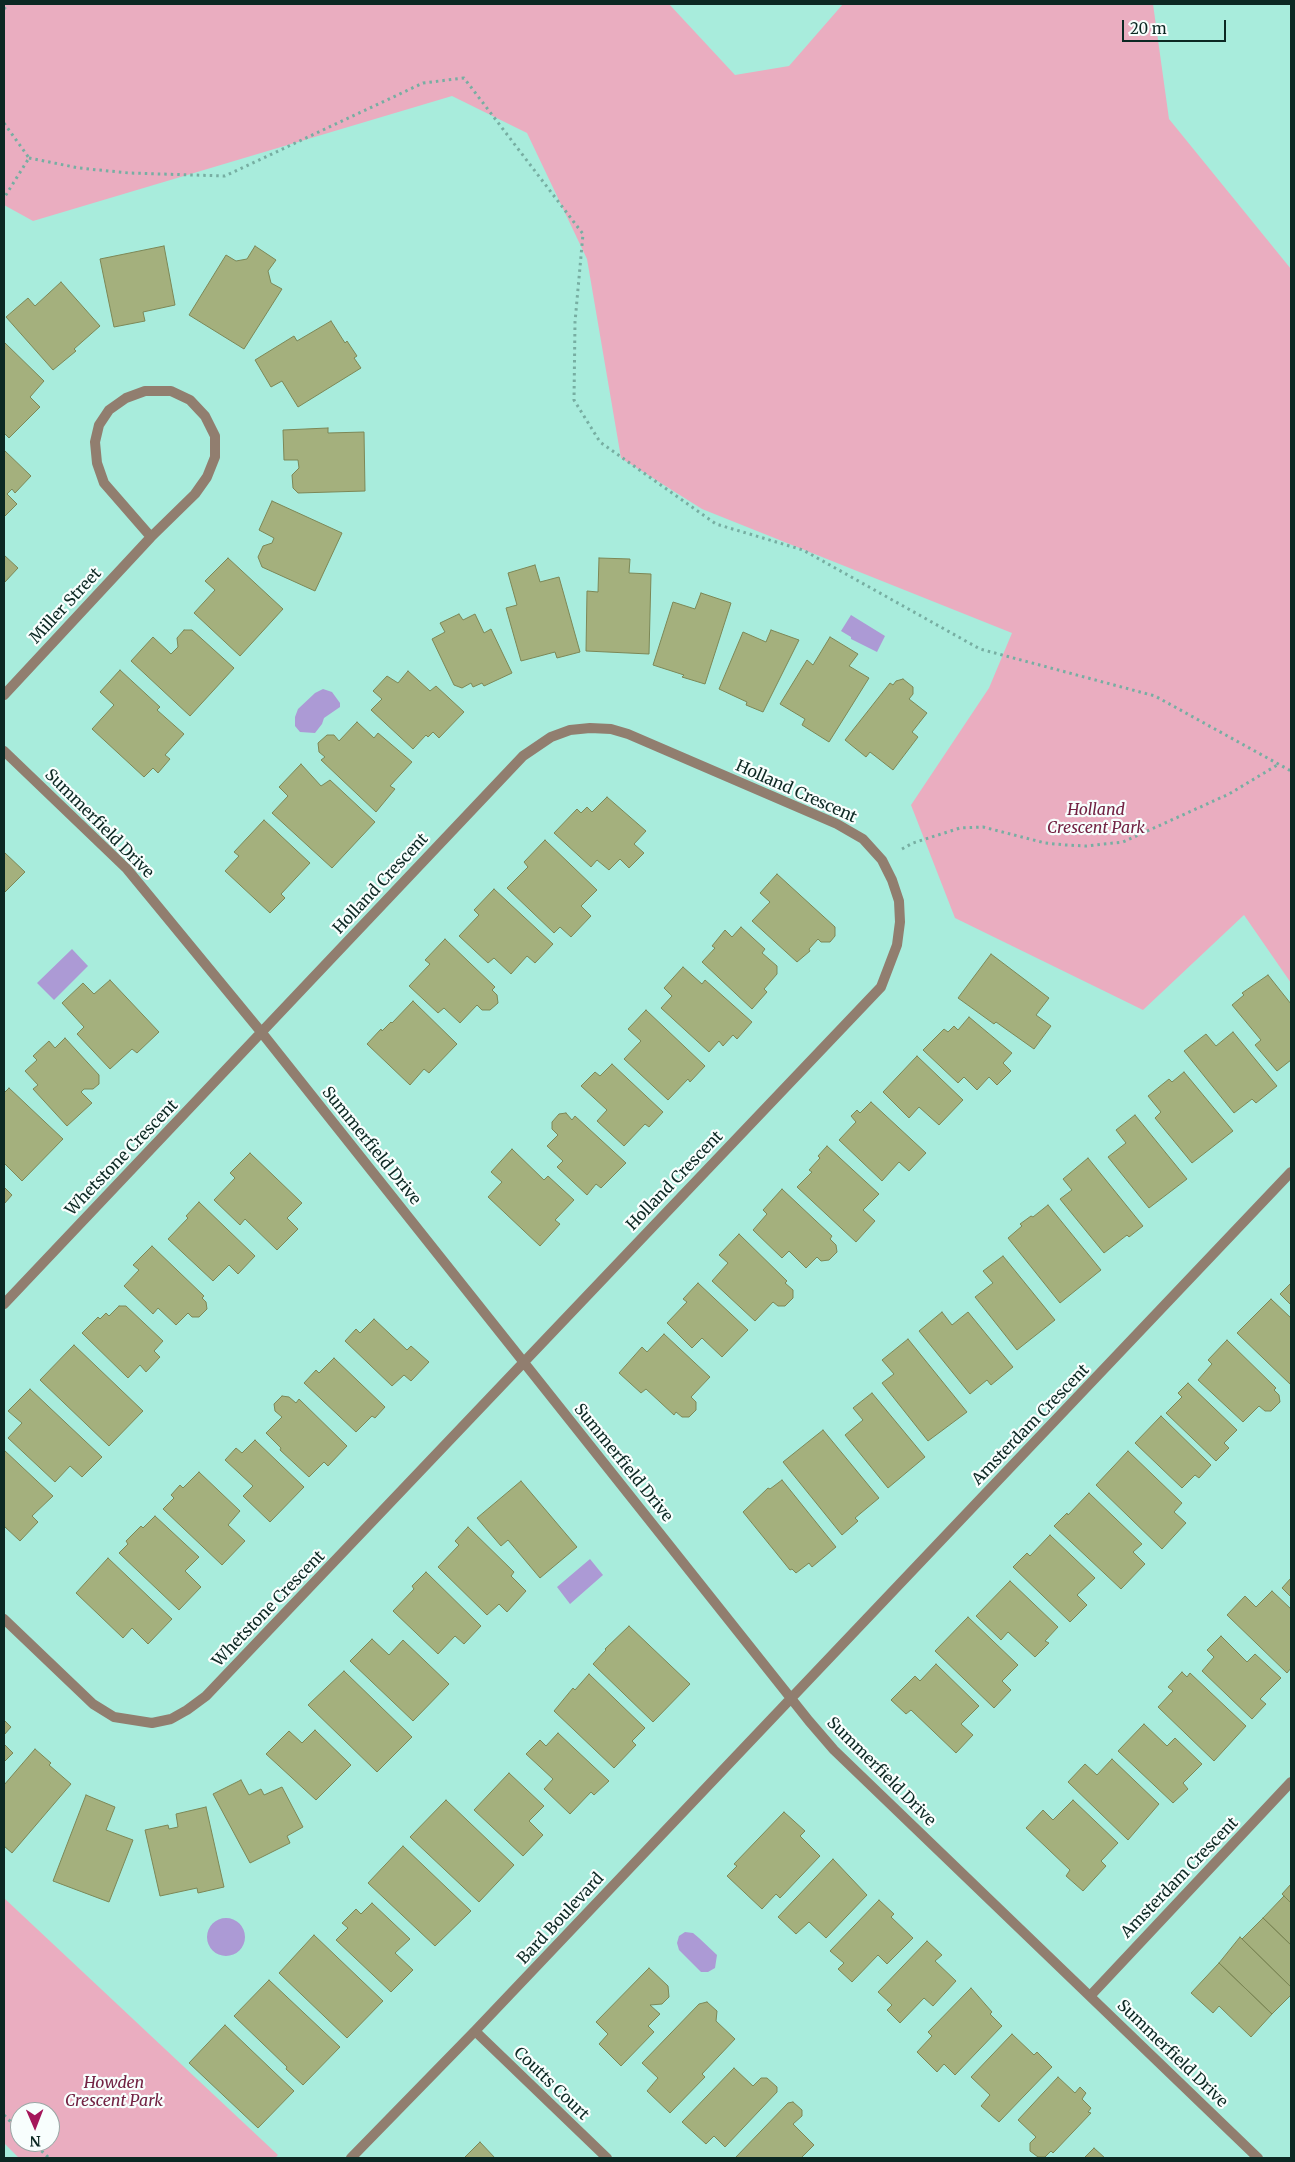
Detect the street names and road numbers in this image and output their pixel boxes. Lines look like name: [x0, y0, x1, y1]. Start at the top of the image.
street label: Miller Street: [26, 564, 106, 648]
street label: Holland Crescent: [732, 757, 860, 827]
street label: Summerfield Drive: [41, 766, 157, 882]
street label: Holland Crescent: [329, 830, 433, 938]
street label: Summerfield Drive: [318, 1083, 424, 1209]
street label: Whetstone Crescent: [62, 1096, 182, 1220]
street label: Holland Crescent: [623, 1127, 727, 1235]
street label: Amsterdam Crescent: [968, 1361, 1094, 1489]
street label: Summerfield Drive: [570, 1400, 676, 1526]
street label: Whetstone Crescent: [209, 1547, 329, 1671]
street label: Summerfield Drive: [823, 1714, 939, 1830]
street label: Amsterdam Crescent: [1117, 1814, 1243, 1942]
street label: Bard Boulevard: [514, 1869, 608, 1969]
street label: Summerfield Drive: [1113, 1996, 1231, 2112]
street label: Coutts Court: [510, 2044, 592, 2124]

